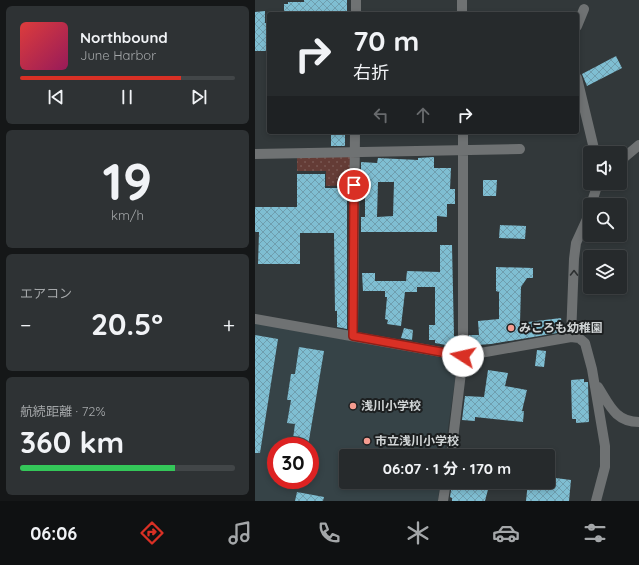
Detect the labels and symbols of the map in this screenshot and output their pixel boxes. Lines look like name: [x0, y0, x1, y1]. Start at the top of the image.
pin: [337, 168, 371, 202]
one-way arrow: [570, 270, 578, 276]
place label: みころも幼稚園: [519, 320, 603, 335]
marker: みころも幼稚園: [506, 323, 516, 333]
position arrow: [442, 335, 484, 377]
place label: 浅川小学校: [361, 398, 421, 413]
marker: 浅川小学校: [348, 401, 358, 411]
place label: 市立浅川小学校: [375, 433, 459, 448]
marker: 市立浅川小学校: [362, 436, 372, 446]
speed limit sign: 30: [267, 437, 319, 489]

